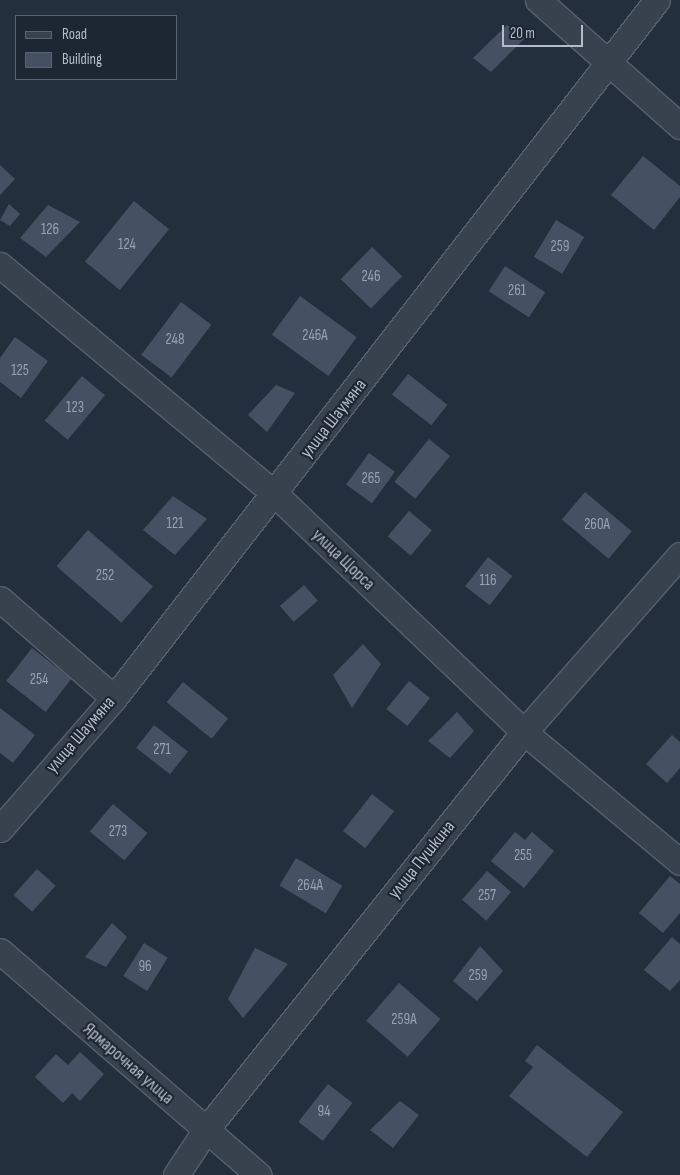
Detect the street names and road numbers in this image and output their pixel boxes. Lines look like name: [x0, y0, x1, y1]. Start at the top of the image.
street label: улица Шаумяна: [296, 375, 372, 463]
street label: улица Щорса: [307, 525, 379, 595]
street label: улица Шаумяна: [42, 692, 120, 778]
street label: улица Пушкина: [384, 817, 460, 903]
street label: Ярмарочная улица: [78, 1019, 178, 1109]

